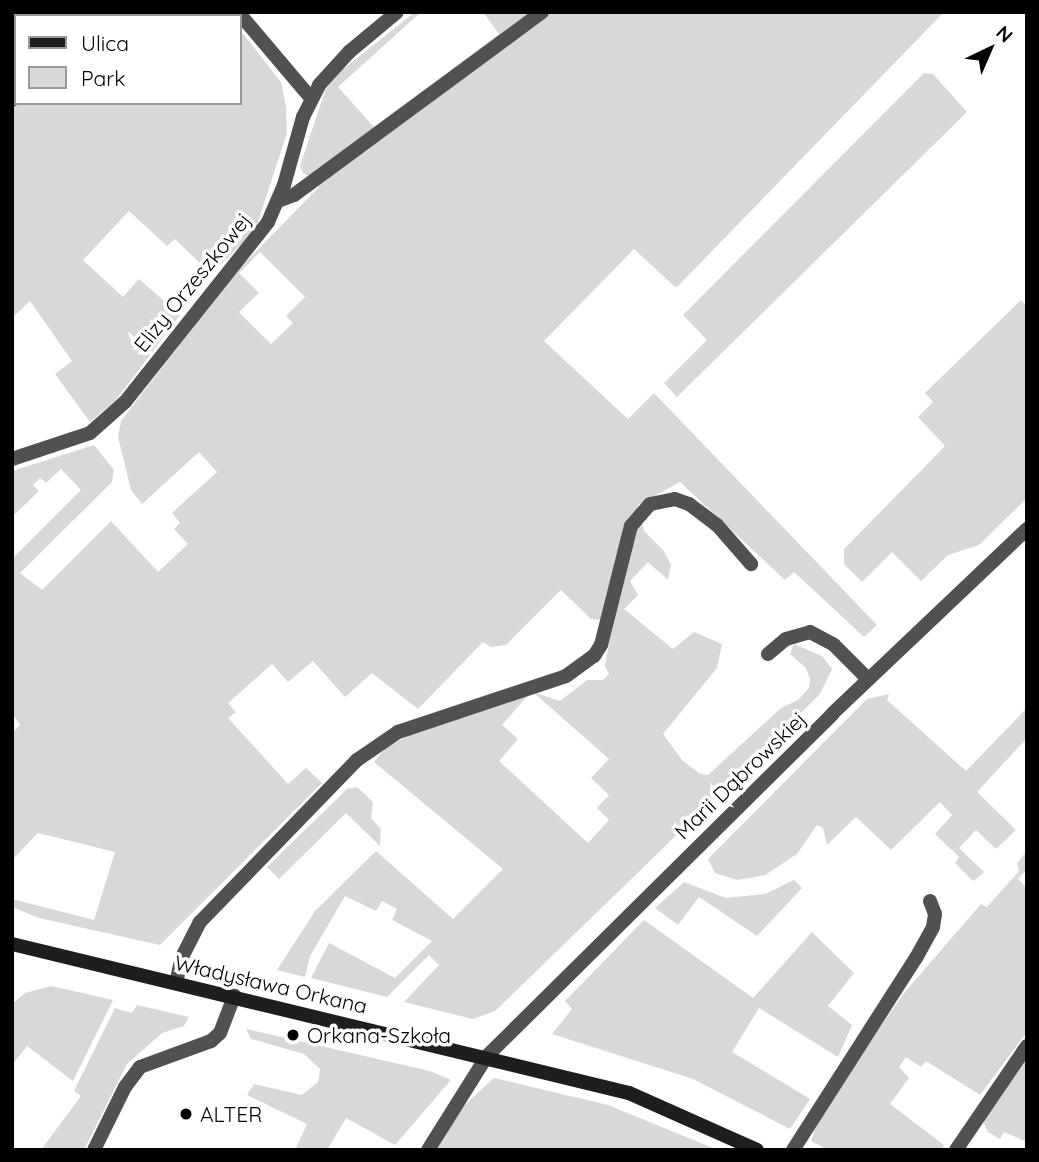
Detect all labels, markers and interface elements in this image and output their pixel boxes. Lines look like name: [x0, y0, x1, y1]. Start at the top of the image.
legend: [14, 14, 242, 105]
north arrow: [955, 14, 1025, 84]
text: N: [991, 20, 1018, 47]
text: Ulica: [81, 30, 129, 56]
text: Park: [81, 65, 125, 91]
street label: Elizy Orzeszkowej: [128, 207, 256, 357]
street label: Marii Dąbrowskiej: [669, 706, 811, 844]
street label: Władysława Orkana: [172, 950, 370, 1018]
place label: Orkana-Szkoła: [307, 1022, 451, 1048]
marker: Orkana-Szkoła: [285, 1027, 301, 1043]
place label: ALTER: [200, 1101, 262, 1127]
marker: ALTER: [178, 1106, 194, 1122]

